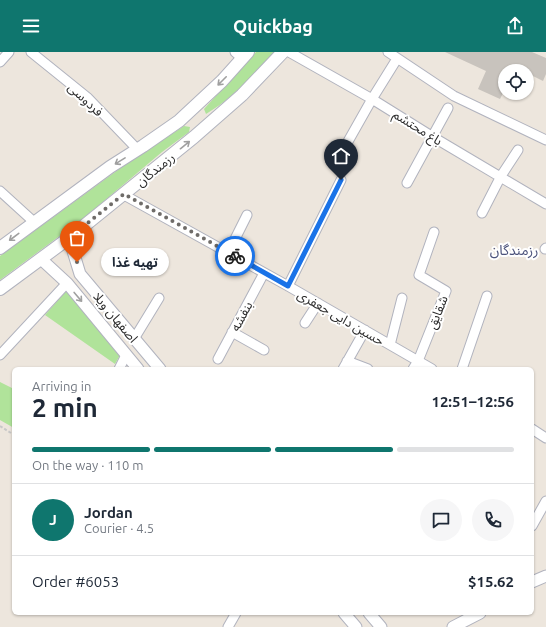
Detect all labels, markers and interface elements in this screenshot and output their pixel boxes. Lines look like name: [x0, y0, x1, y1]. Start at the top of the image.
icon: menu: [20, 15, 42, 37]
icon: share: [504, 15, 526, 37]
text: Quickbag: [233, 16, 313, 36]
map controls: [498, 64, 534, 100]
button: locate: [498, 64, 534, 100]
one-way arrow: [217, 76, 227, 86]
street label: فردوسی: [64, 79, 106, 120]
street label: باغ محتشم: [389, 106, 445, 151]
pin: [324, 139, 358, 180]
one-way arrow: [179, 140, 190, 149]
icon: home: [330, 145, 352, 167]
street label: رزمندگان: [133, 149, 178, 190]
one-way arrow: [115, 157, 126, 165]
pin: [60, 221, 94, 262]
icon: bag: [66, 227, 88, 249]
one-way arrow: [9, 233, 20, 241]
courier: [215, 236, 255, 276]
district label: رزمندگان: [490, 242, 538, 259]
icon: bike: [224, 245, 246, 267]
callout: تهیه غذا: [101, 248, 169, 276]
text: تهیه غذا: [112, 255, 158, 269]
street label: حسین دایی جعفری: [294, 287, 387, 349]
street label: اصفهان ویلا: [89, 289, 141, 346]
one-way arrow: [73, 291, 82, 302]
street label: شقایق: [424, 293, 452, 332]
street label: بنفشه: [227, 299, 256, 334]
text: Arriving in: [32, 379, 91, 393]
text: 2 min: [32, 393, 98, 422]
text: 12:51–12:56: [431, 393, 514, 410]
text: On the way · 110 m: [32, 458, 144, 472]
button: chat: [420, 499, 462, 541]
button: phone: [472, 499, 514, 541]
text: Jordan: [84, 504, 133, 521]
text: J: [49, 511, 57, 528]
text: Courier · 4.5: [84, 521, 154, 535]
text: Order #6053: [32, 573, 119, 590]
text: $15.62: [468, 573, 514, 590]

